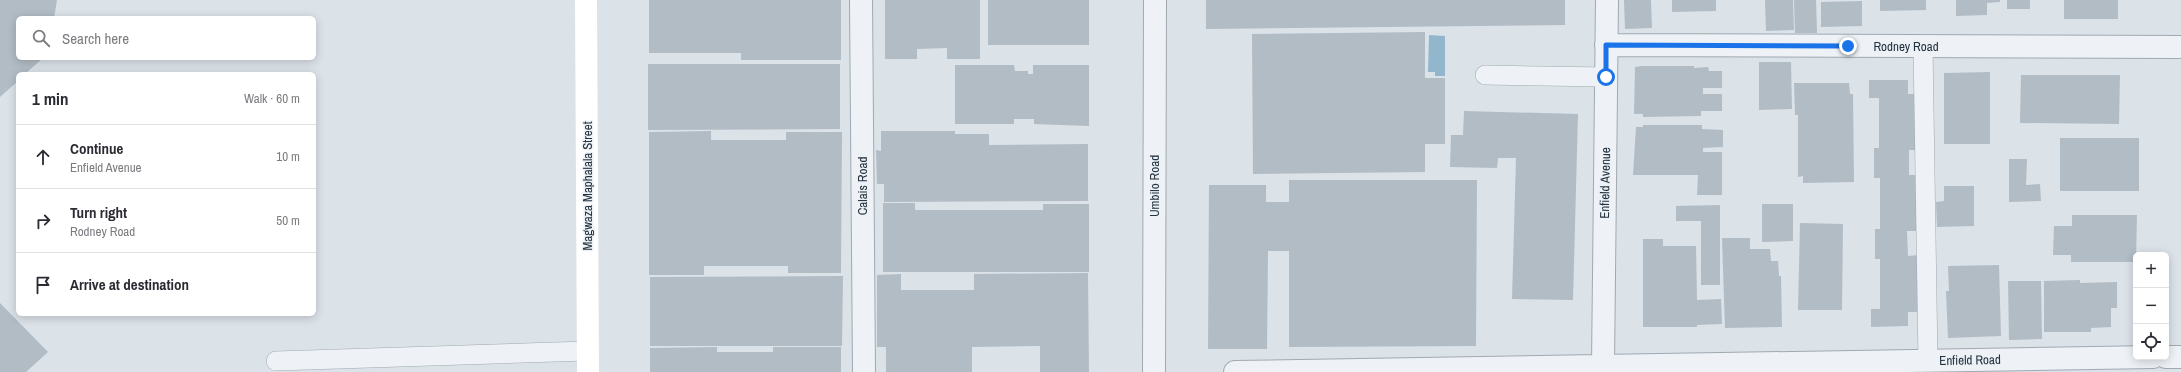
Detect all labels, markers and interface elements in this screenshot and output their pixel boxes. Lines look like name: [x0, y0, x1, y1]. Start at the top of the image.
search box: [16, 16, 316, 60]
icon: search: [30, 27, 52, 49]
text: Search here: [62, 28, 129, 49]
route end: [1839, 37, 1857, 55]
street label: Rodney Road: [1873, 38, 1939, 55]
route start: [1597, 68, 1615, 86]
text: 1 min: [32, 87, 68, 110]
text: Walk · 60 m: [244, 90, 300, 107]
street label: Magwaza Maphalala Street: [579, 121, 596, 251]
text: Continue: [70, 138, 123, 159]
icon: ahead: [32, 146, 54, 168]
street label: Enfield Avenue: [1596, 147, 1614, 219]
text: 10 m: [276, 148, 300, 165]
street label: Umbilo Road: [1146, 155, 1163, 217]
street label: Calais Road: [854, 157, 871, 215]
text: Enfield Avenue: [70, 159, 142, 176]
text: Turn right: [70, 202, 127, 223]
icon: right: [32, 210, 54, 232]
text: 50 m: [276, 212, 300, 229]
text: Rodney Road: [70, 223, 135, 240]
map controls: [2133, 252, 2169, 360]
button: +: [2133, 252, 2169, 288]
icon: arrive: [32, 274, 54, 296]
text: Arrive at destination: [70, 274, 189, 295]
button: −: [2133, 288, 2169, 324]
button: locate: [2133, 324, 2169, 360]
street label: Enfield Road: [1939, 351, 2001, 369]

